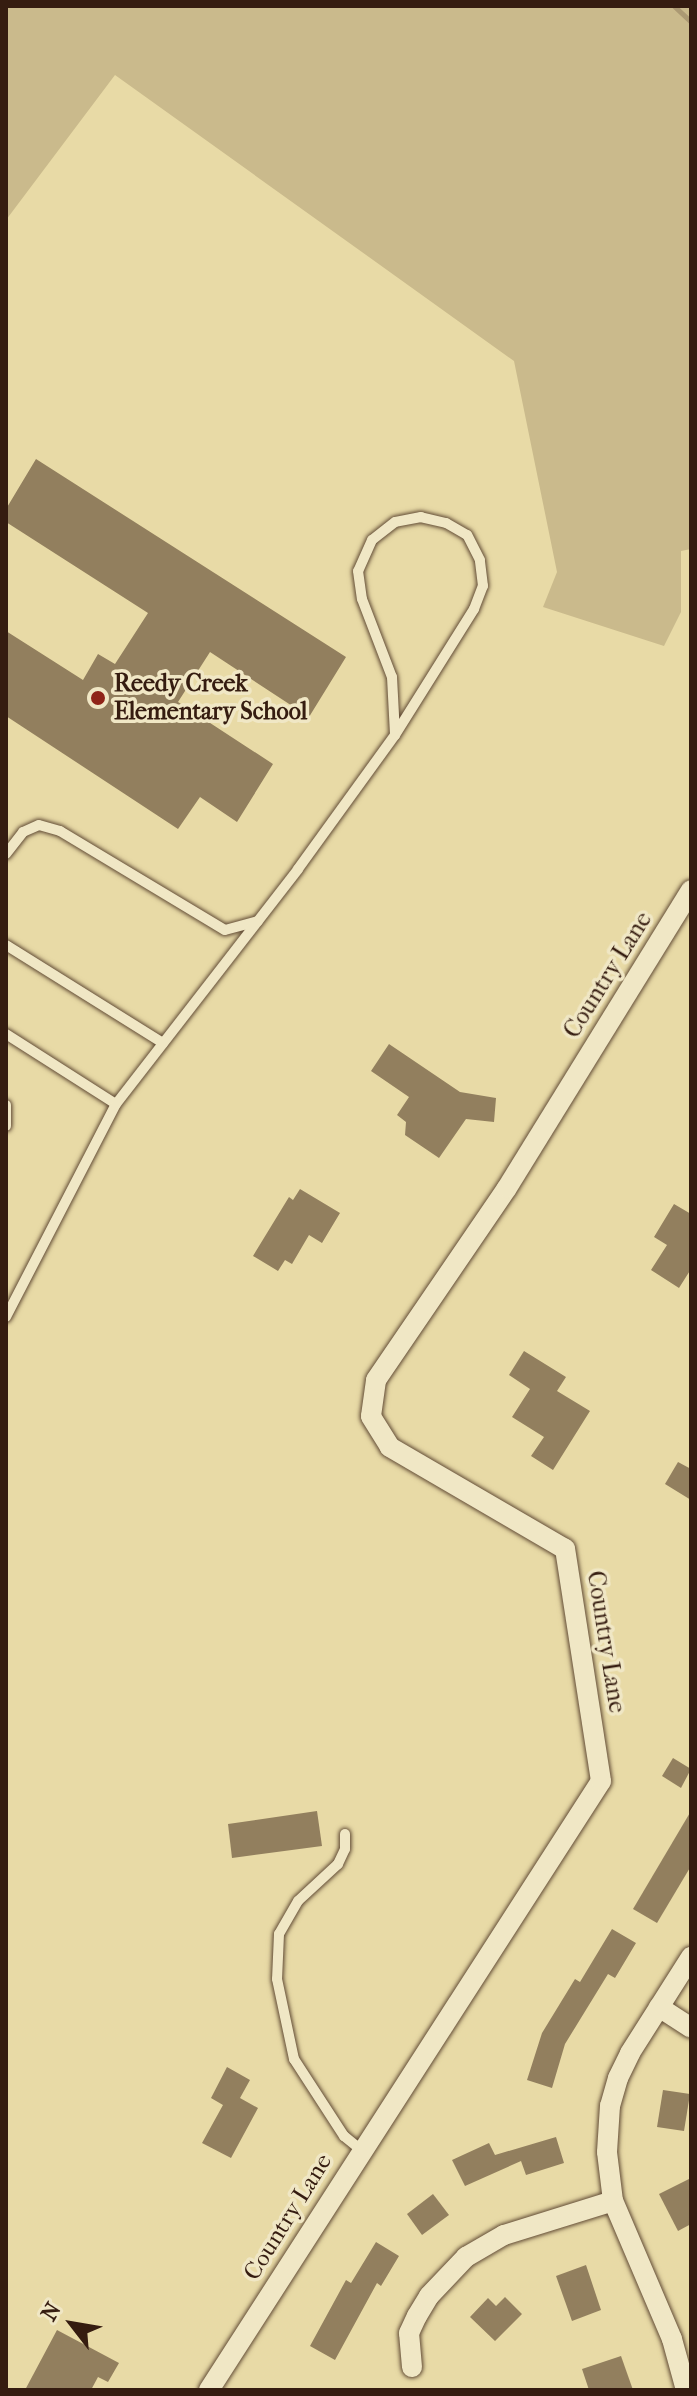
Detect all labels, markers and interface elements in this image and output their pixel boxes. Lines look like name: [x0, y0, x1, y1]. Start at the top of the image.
place label: Reedy Creek Elementary School: [114, 670, 307, 726]
marker: Reedy Creek Elementary School: [89, 689, 107, 707]
street label: Country Lane: [558, 907, 658, 1043]
street label: Country Lane: [581, 1569, 631, 1715]
street label: Country Lane: [238, 2149, 338, 2285]
north arrow: [32, 2284, 112, 2364]
text: N: [36, 2298, 67, 2326]

